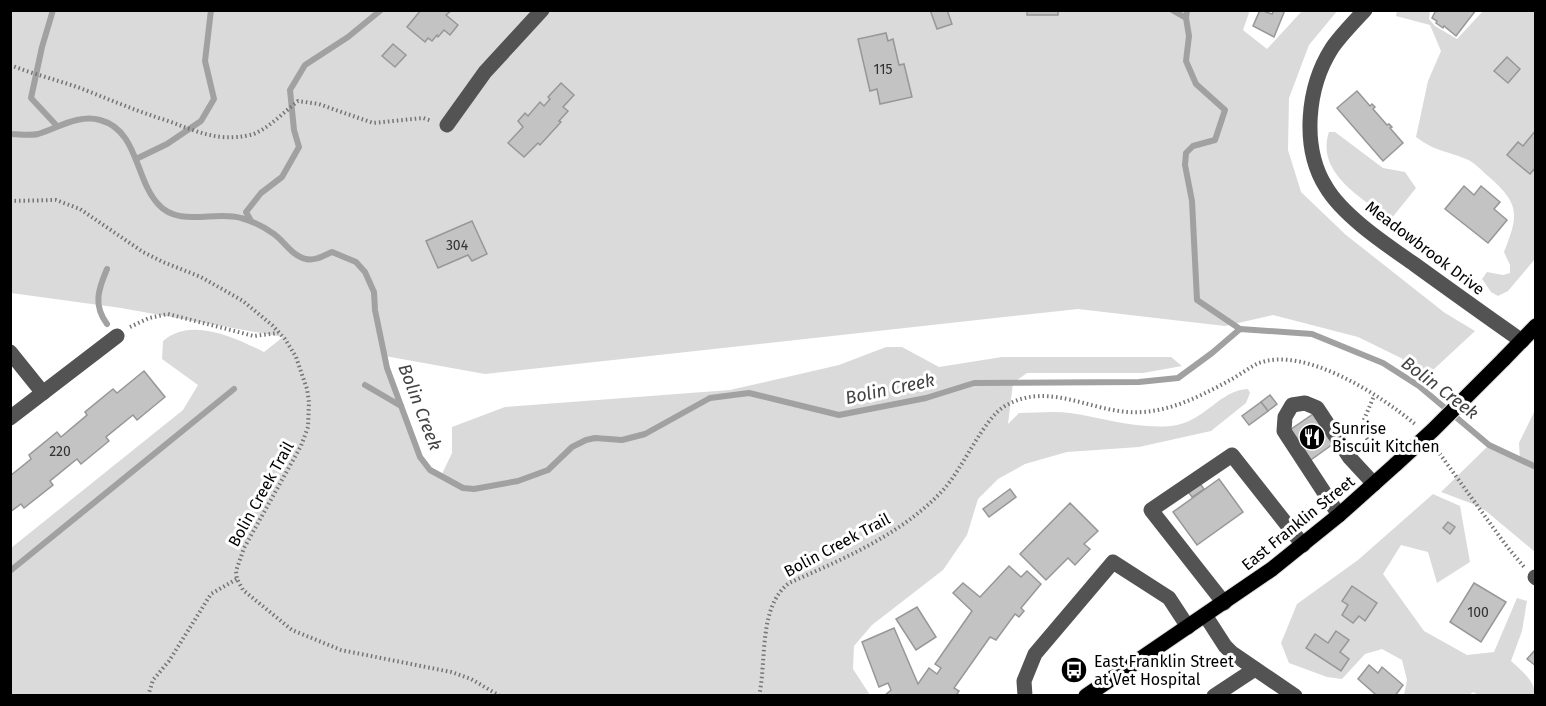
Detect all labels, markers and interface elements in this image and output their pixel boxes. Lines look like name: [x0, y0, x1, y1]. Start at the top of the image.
house number: 115: [874, 61, 892, 78]
street label: Meadowbrook Drive: [1362, 197, 1488, 299]
house number: 304: [446, 237, 469, 254]
water label: Bolin Creek: [1397, 352, 1483, 424]
water label: Bolin Creek: [393, 361, 447, 454]
water label: Bolin Creek: [843, 369, 937, 409]
place label: Sunrise Biscuit Kitchen: [1332, 419, 1440, 456]
restaurant icon: Sunrise Biscuit Kitchen: [1297, 422, 1327, 452]
street label: Bolin Creek Trail: [224, 438, 298, 550]
house number: 220: [49, 443, 71, 460]
street label: East Franklin Street: [1238, 471, 1358, 574]
street label: Bolin Creek Trail: [781, 509, 894, 581]
house number: 100: [1467, 604, 1489, 621]
place label: East Franklin Street at Vet Hospital: [1094, 652, 1234, 689]
bus stop icon: East Franklin Street at Vet Hospital: [1059, 655, 1089, 685]

